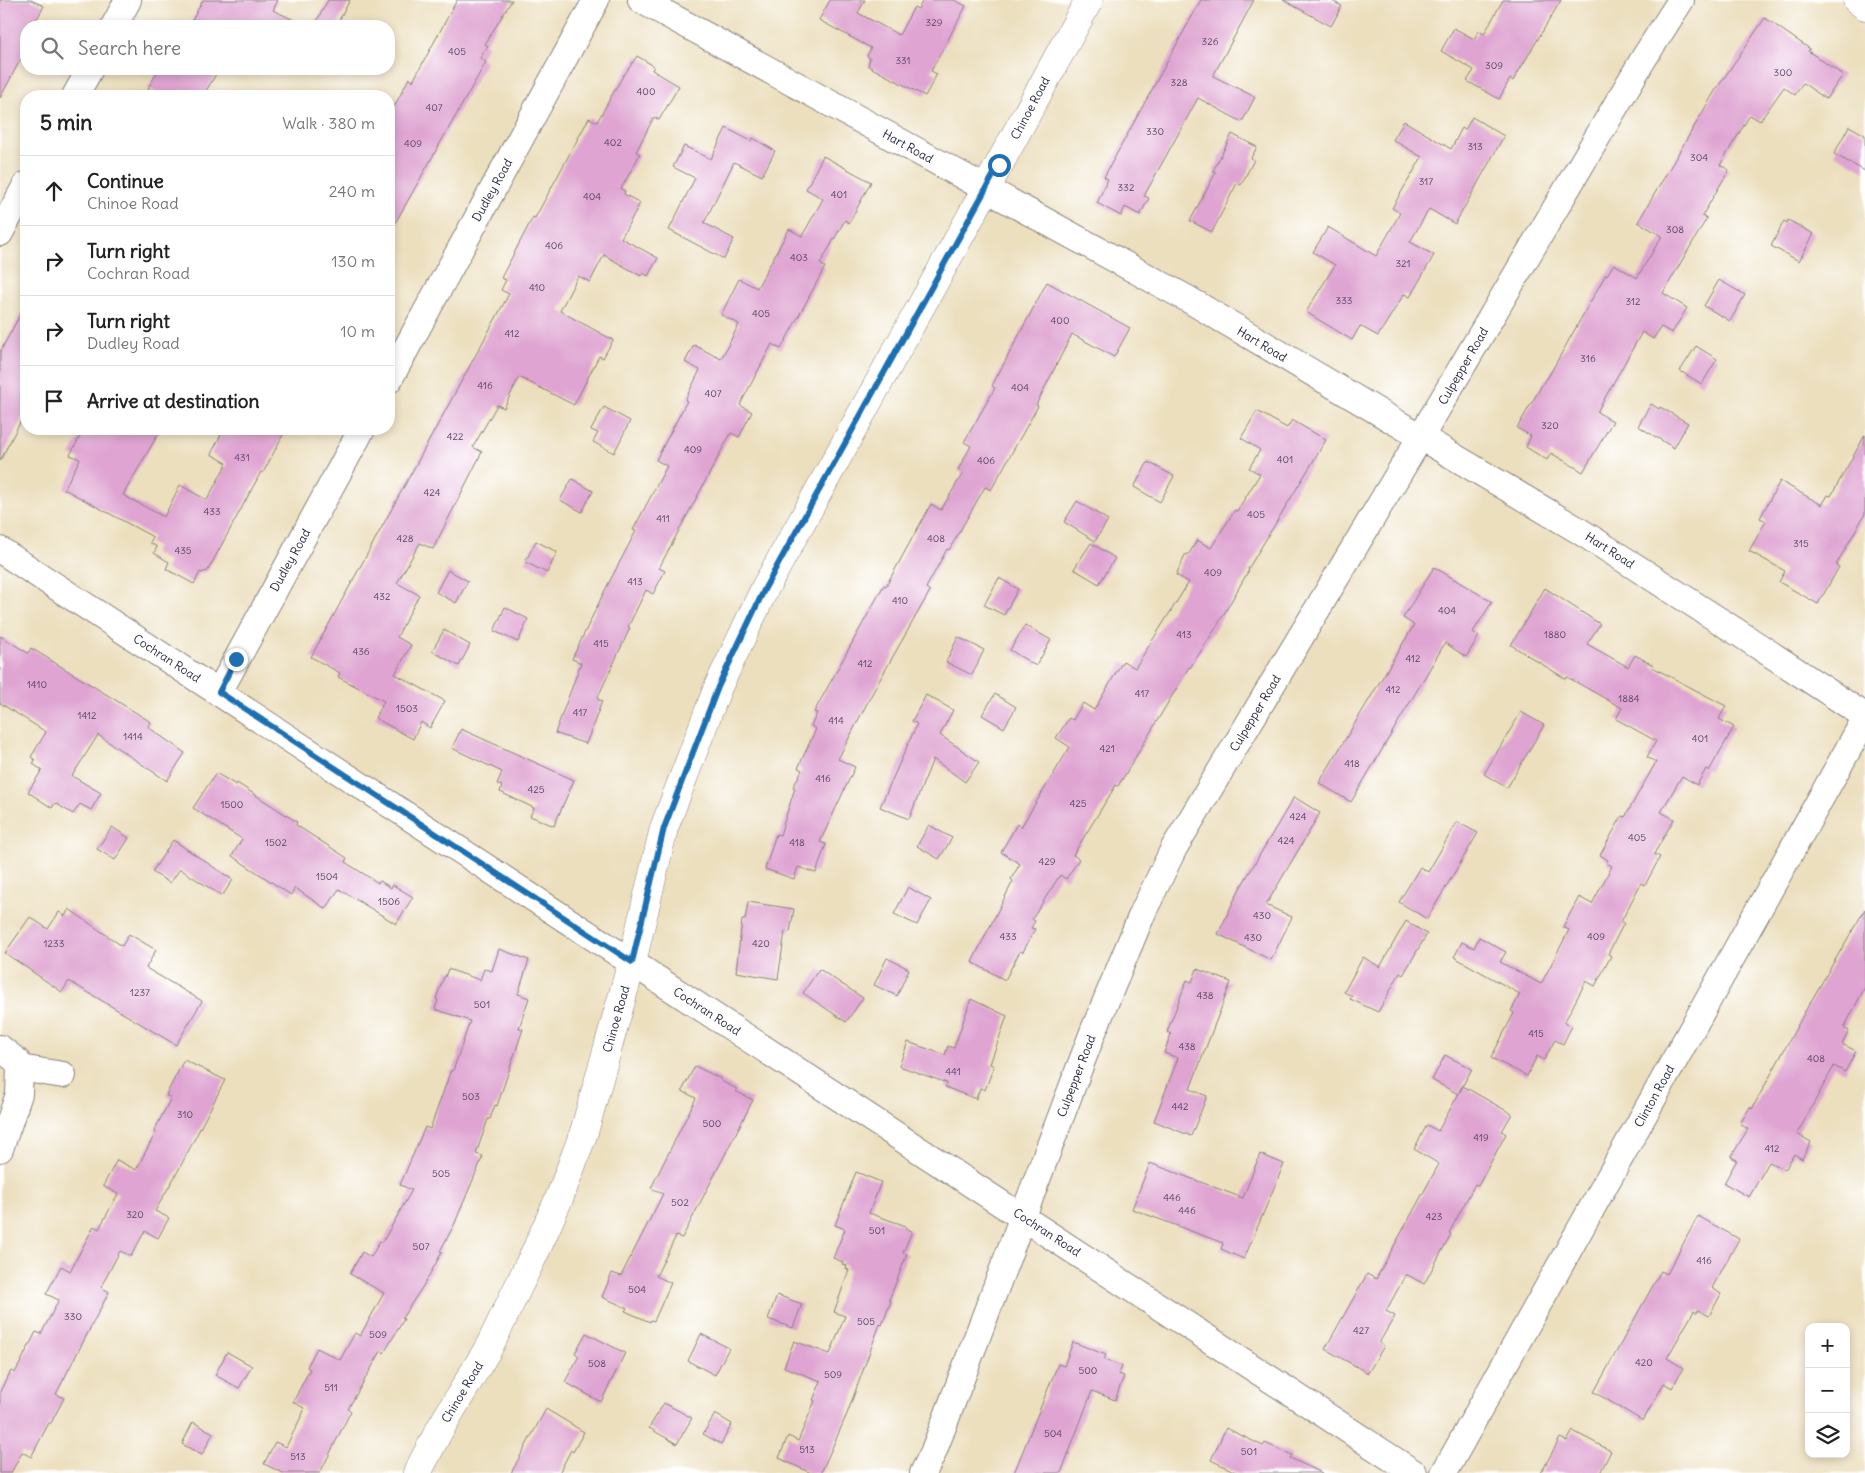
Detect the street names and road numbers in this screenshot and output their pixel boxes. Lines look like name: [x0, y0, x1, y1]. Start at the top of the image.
street label: Chinoe Road: [1007, 74, 1053, 142]
street label: Hart Road: [880, 126, 936, 166]
street label: Dudley Road: [469, 156, 515, 224]
street label: Hart Road: [1234, 323, 1290, 365]
street label: Culpepper Road: [1435, 325, 1491, 407]
street label: Dudley Road: [267, 526, 313, 594]
street label: Hart Road: [1583, 529, 1637, 571]
street label: Cochran Road: [131, 631, 203, 685]
street label: Culpepper Road: [1226, 672, 1284, 754]
street label: Chinoe Road: [599, 984, 633, 1054]
street label: Cochran Road: [671, 984, 743, 1038]
street label: Culpepper Road: [1053, 1033, 1099, 1119]
street label: Clinton Road: [1631, 1062, 1677, 1130]
street label: Cochran Road: [1011, 1205, 1083, 1259]
street label: Chinoe Road: [438, 1359, 486, 1425]

